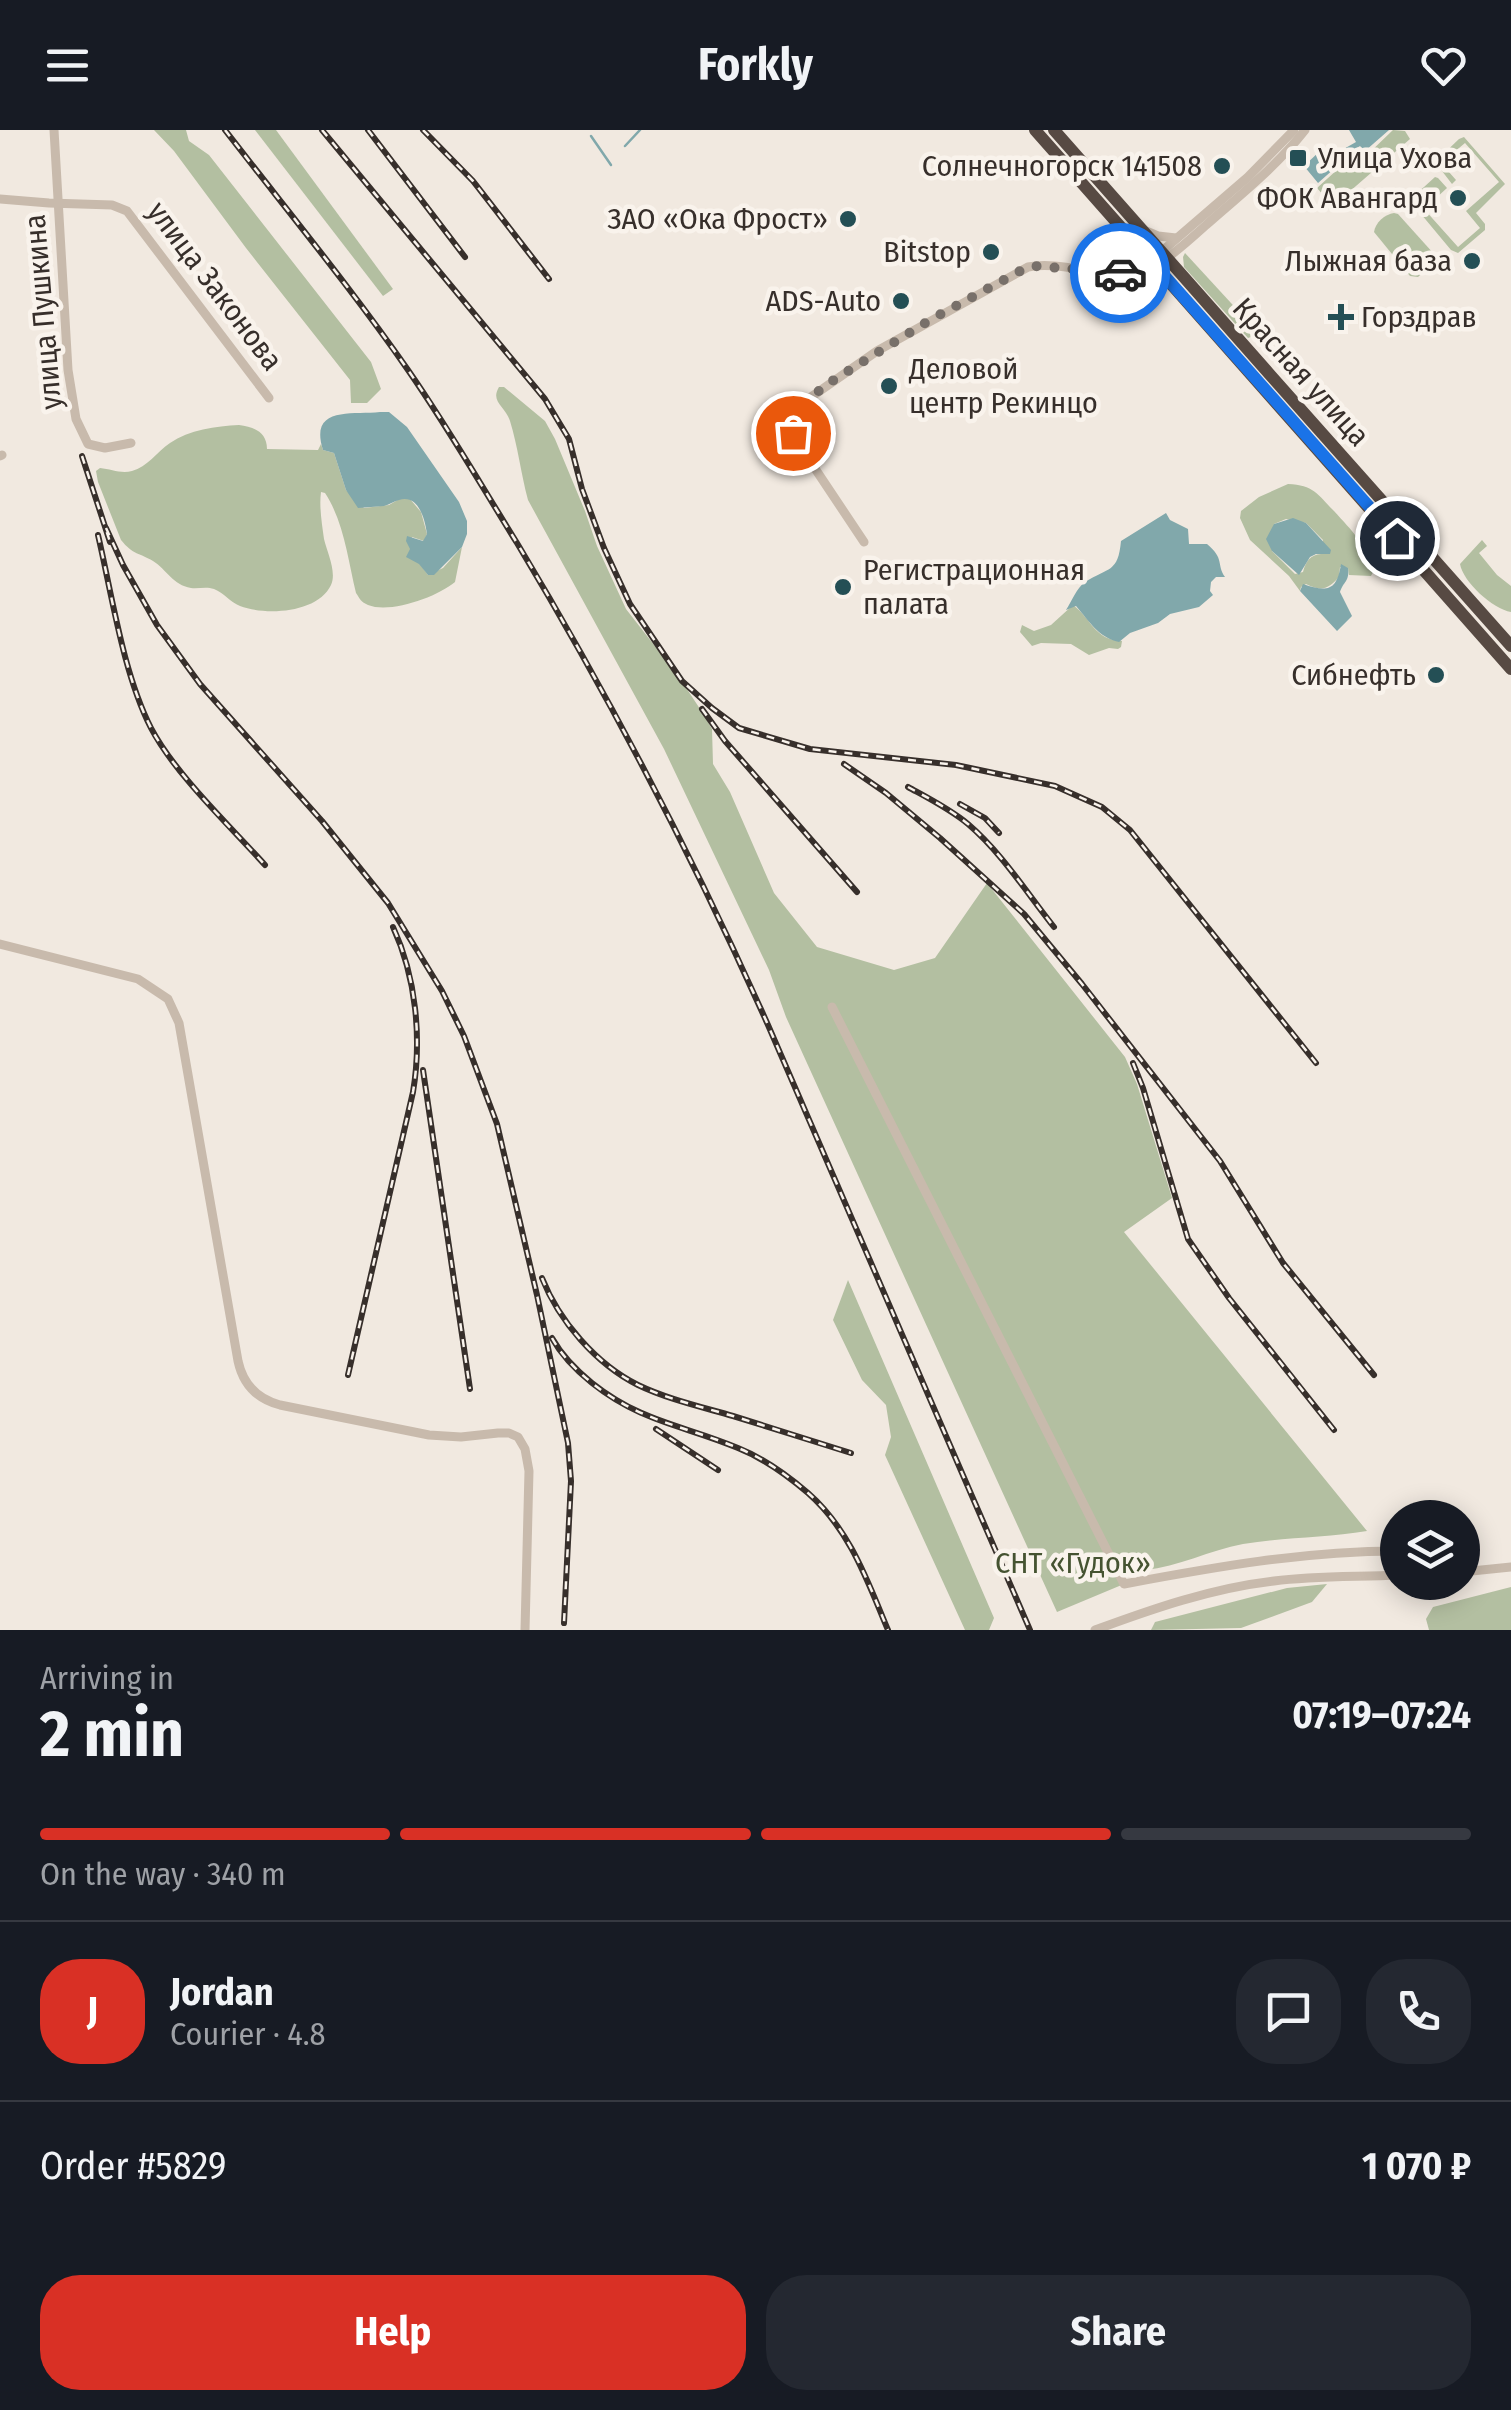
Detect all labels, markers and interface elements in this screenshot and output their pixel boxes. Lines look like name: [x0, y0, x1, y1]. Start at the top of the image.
icon: menu: [40, 38, 95, 93]
text: Forkly: [698, 38, 813, 92]
icon: heart: [1416, 38, 1471, 93]
place label: Улица Ухова: [1317, 140, 1472, 176]
marker: Улица Ухова: [1287, 147, 1309, 169]
place label: Солнечногорск 141508: [922, 148, 1202, 184]
marker: Солнечногорск 141508: [1211, 155, 1233, 177]
place label: ФОК Авангард: [1257, 180, 1438, 216]
marker: ФОК Авангард: [1447, 187, 1469, 209]
street label: улица Законова: [140, 195, 290, 377]
place label: ЗАО «Ока Фрост»: [607, 201, 828, 237]
marker: ЗАО «Ока Фрост»: [837, 208, 859, 230]
street label: улица Пушкина: [17, 213, 69, 411]
courier: [1070, 223, 1170, 323]
place label: Bitstop: [883, 234, 971, 270]
marker: Bitstop: [980, 241, 1002, 263]
place label: Лыжная база: [1285, 243, 1452, 279]
icon: car: [1093, 246, 1148, 301]
marker: Лыжная база: [1461, 250, 1483, 272]
place label: ADS-Auto: [766, 283, 881, 319]
marker: ADS-Auto: [890, 290, 912, 312]
street label: Красная улица: [1225, 290, 1377, 454]
place label: Горздрав: [1361, 299, 1476, 335]
marker: Горздрав: [1330, 306, 1352, 328]
place label: Деловой центр Рекинцо: [908, 351, 1098, 421]
marker: Деловой центр Рекинцо: [878, 375, 900, 397]
pin: [751, 391, 836, 476]
icon: bag: [766, 406, 821, 461]
pin: [1355, 496, 1440, 581]
icon: home: [1370, 511, 1425, 566]
place label: Регистрационная палата: [863, 552, 1085, 622]
marker: Регистрационная палата: [832, 576, 854, 598]
place label: Сибнефть: [1291, 657, 1416, 693]
marker: Сибнефть: [1425, 664, 1447, 686]
map controls: [1380, 1500, 1480, 1600]
button: layers: [1380, 1500, 1480, 1600]
park label: СНТ «Гудок»: [995, 1545, 1151, 1581]
text: Arriving in: [40, 1659, 174, 1697]
text: 07:19–07:24: [1292, 1692, 1471, 1738]
text: 2 min: [40, 1695, 184, 1773]
text: On the way · 340 m: [40, 1855, 286, 1893]
button: chat: [1236, 1959, 1341, 2064]
button: phone: [1366, 1959, 1471, 2064]
text: Jordan: [170, 1969, 274, 2015]
text: J: [87, 1988, 98, 2034]
text: Courier · 4.8: [170, 2015, 326, 2053]
text: Order #5829: [40, 2143, 226, 2189]
text: 1 070 ₽: [1362, 2143, 1471, 2189]
button: Help: [40, 2275, 746, 2390]
button: Share: [766, 2275, 1471, 2390]

